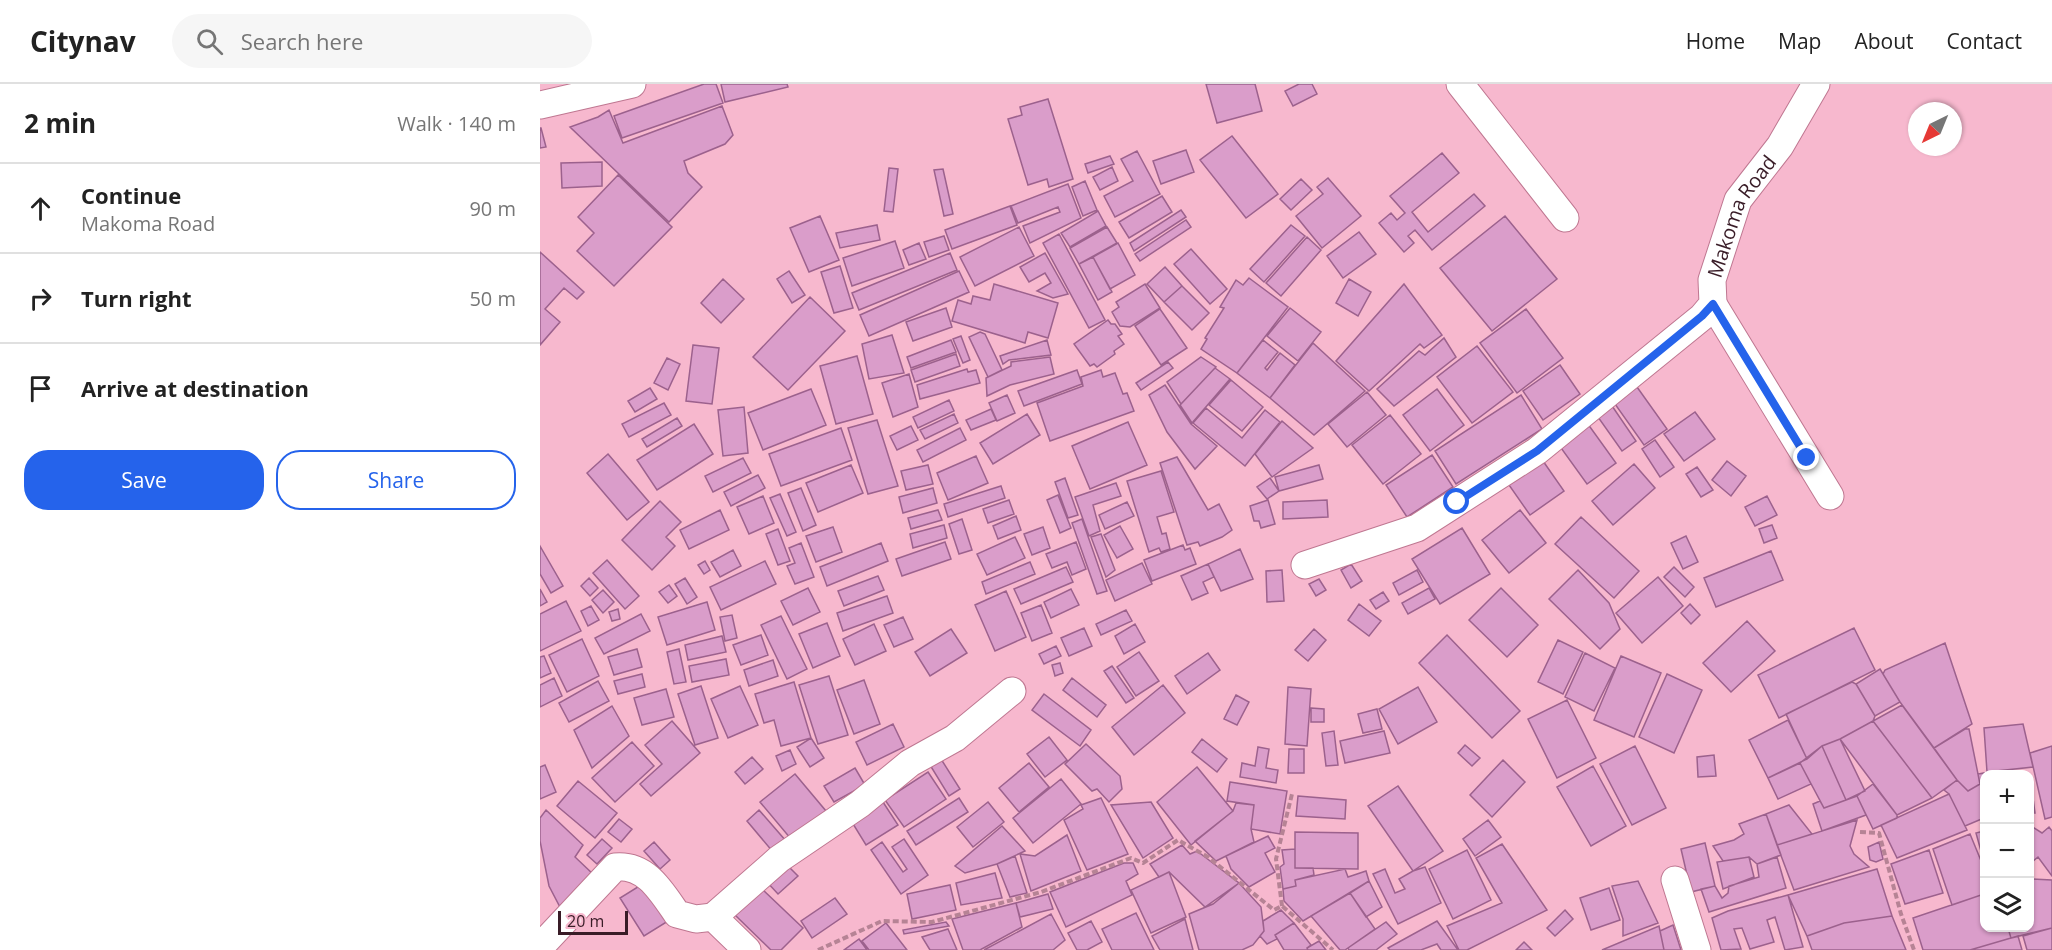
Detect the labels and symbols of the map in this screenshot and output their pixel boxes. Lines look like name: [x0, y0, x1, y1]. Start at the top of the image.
north arrow: [1908, 102, 1962, 156]
street label: Makoma Road: [1700, 149, 1782, 281]
route end: [1793, 444, 1819, 470]
route start: [1443, 488, 1469, 514]
scale bar: [558, 908, 628, 936]

